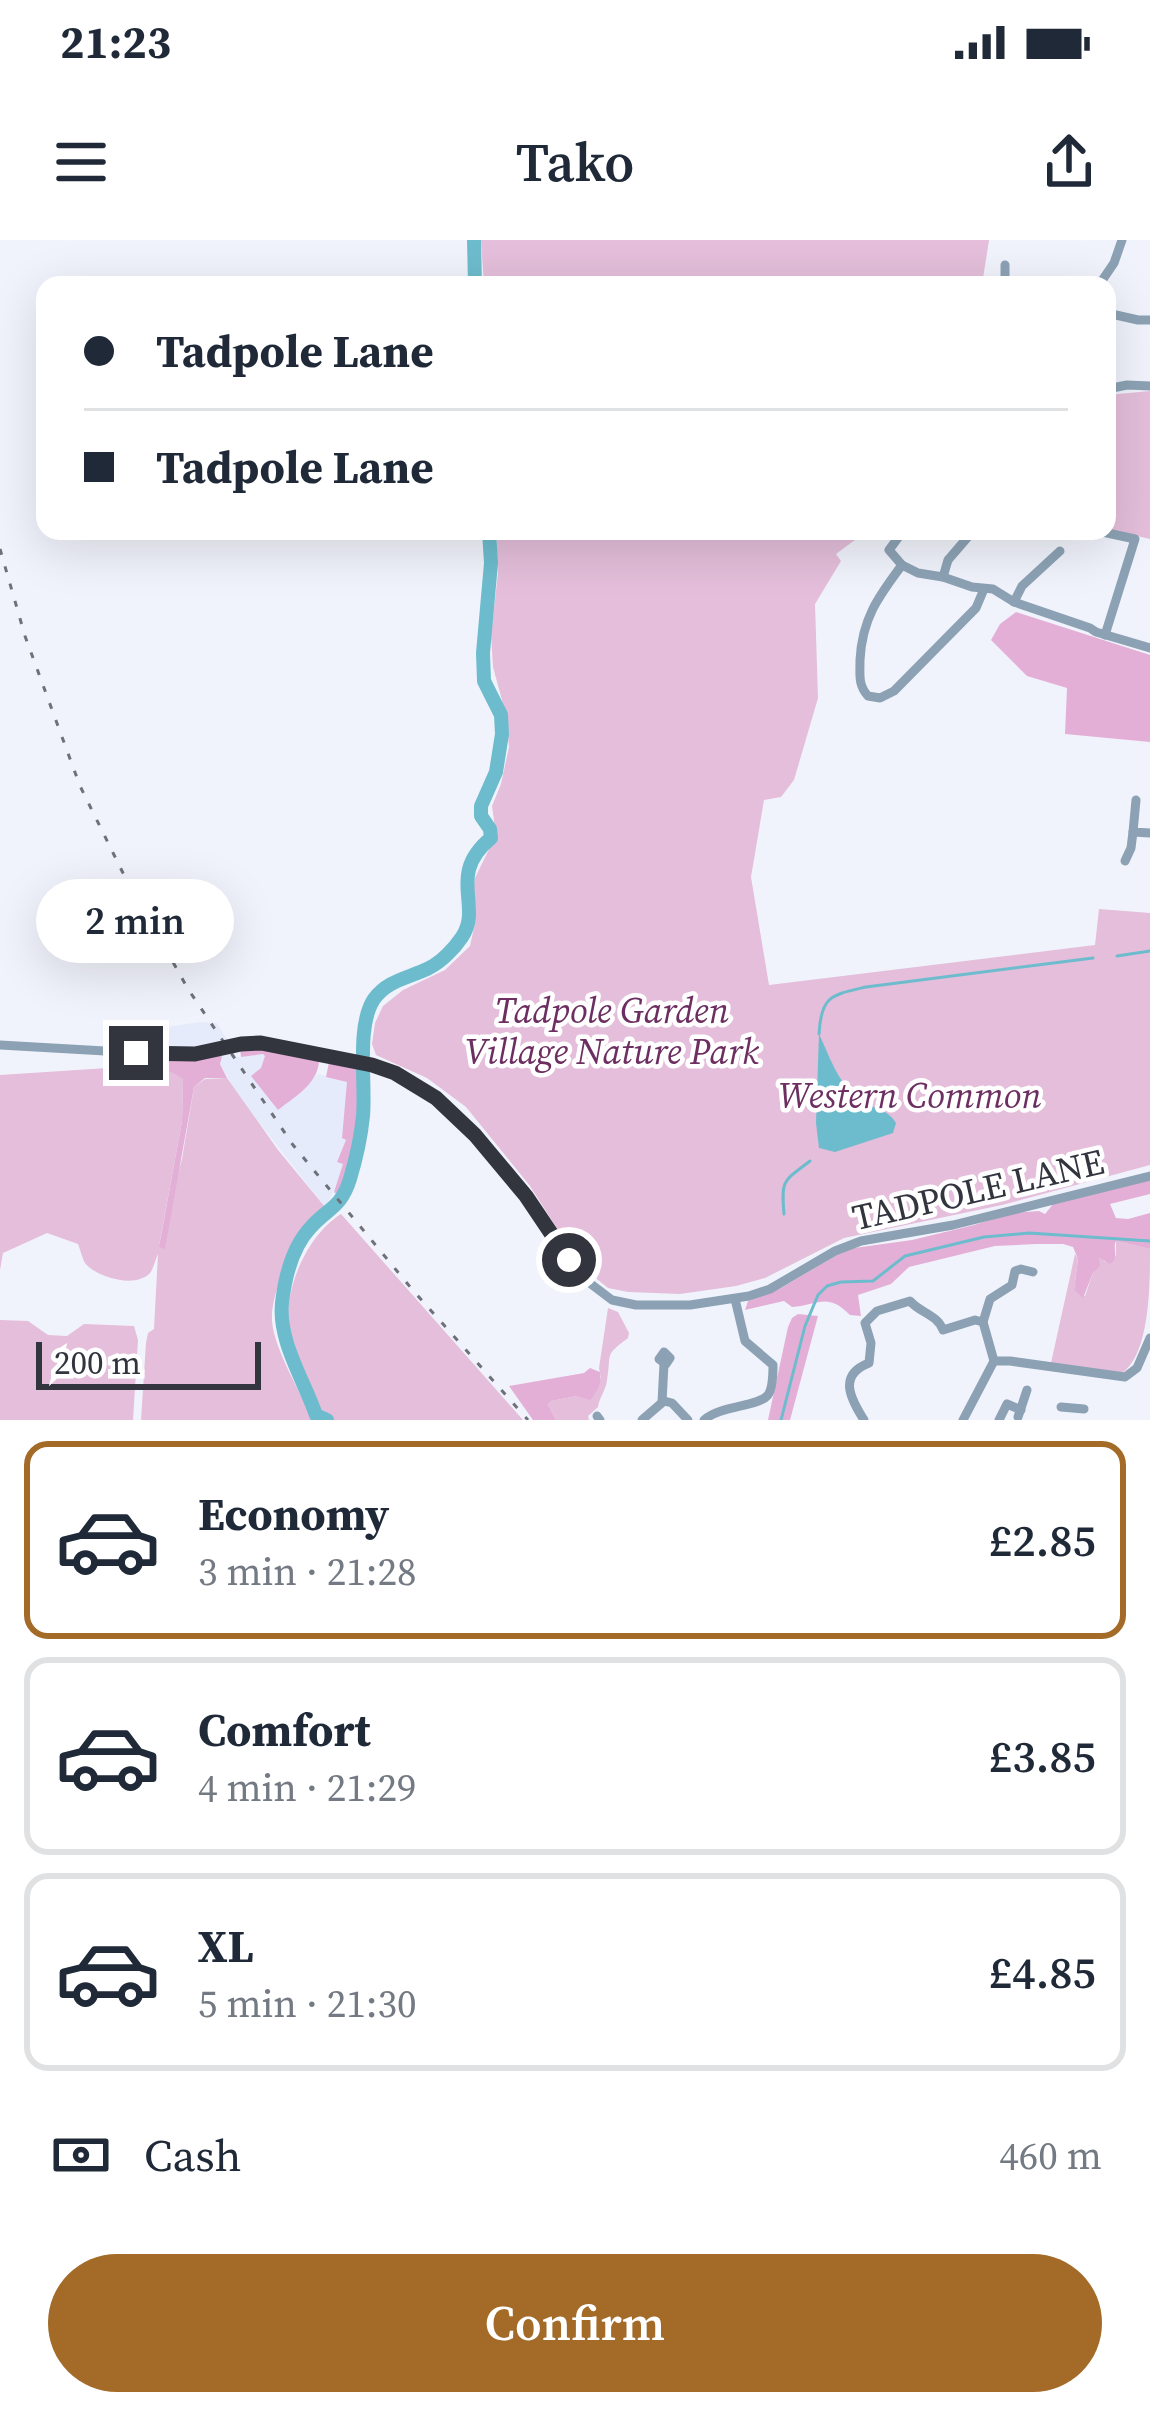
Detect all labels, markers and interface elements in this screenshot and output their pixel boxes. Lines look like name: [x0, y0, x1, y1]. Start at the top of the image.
text: 21:23: [60, 11, 171, 73]
text: Tako: [516, 125, 634, 199]
icon: menu: [48, 129, 114, 195]
icon: share: [1036, 129, 1102, 195]
text: Tadpole Lane: [156, 320, 434, 382]
text: Tadpole Lane: [156, 436, 434, 498]
callout: 2 min: [37, 879, 235, 963]
text: 2 min: [85, 894, 185, 947]
park label: Tadpole Garden Village Nature Park: [465, 986, 760, 1076]
route end: [109, 1026, 163, 1080]
park label: Western Common: [778, 1071, 1042, 1120]
street label: TADPOLE LANE: [848, 1137, 1109, 1242]
route start: [542, 1233, 596, 1287]
scale bar: [36, 1336, 261, 1389]
text: 200 m: [54, 1340, 141, 1385]
text: Economy: [198, 1483, 389, 1545]
icon: car: [54, 1486, 162, 1594]
text: £2.85: [989, 1509, 1096, 1571]
text: 3 min · 21:28: [198, 1545, 417, 1598]
text: Comfort: [198, 1699, 371, 1761]
icon: car: [54, 1702, 162, 1810]
text: £3.85: [989, 1725, 1096, 1787]
text: 4 min · 21:29: [198, 1761, 417, 1814]
text: XL: [198, 1915, 254, 1977]
icon: car: [54, 1918, 162, 2026]
text: £4.85: [989, 1941, 1096, 2003]
text: 5 min · 21:30: [198, 1977, 417, 2030]
icon: cash: [48, 2122, 114, 2188]
text: Cash: [144, 2124, 241, 2186]
text: 460 m: [999, 2129, 1102, 2182]
button: Confirm: [48, 2254, 1102, 2392]

